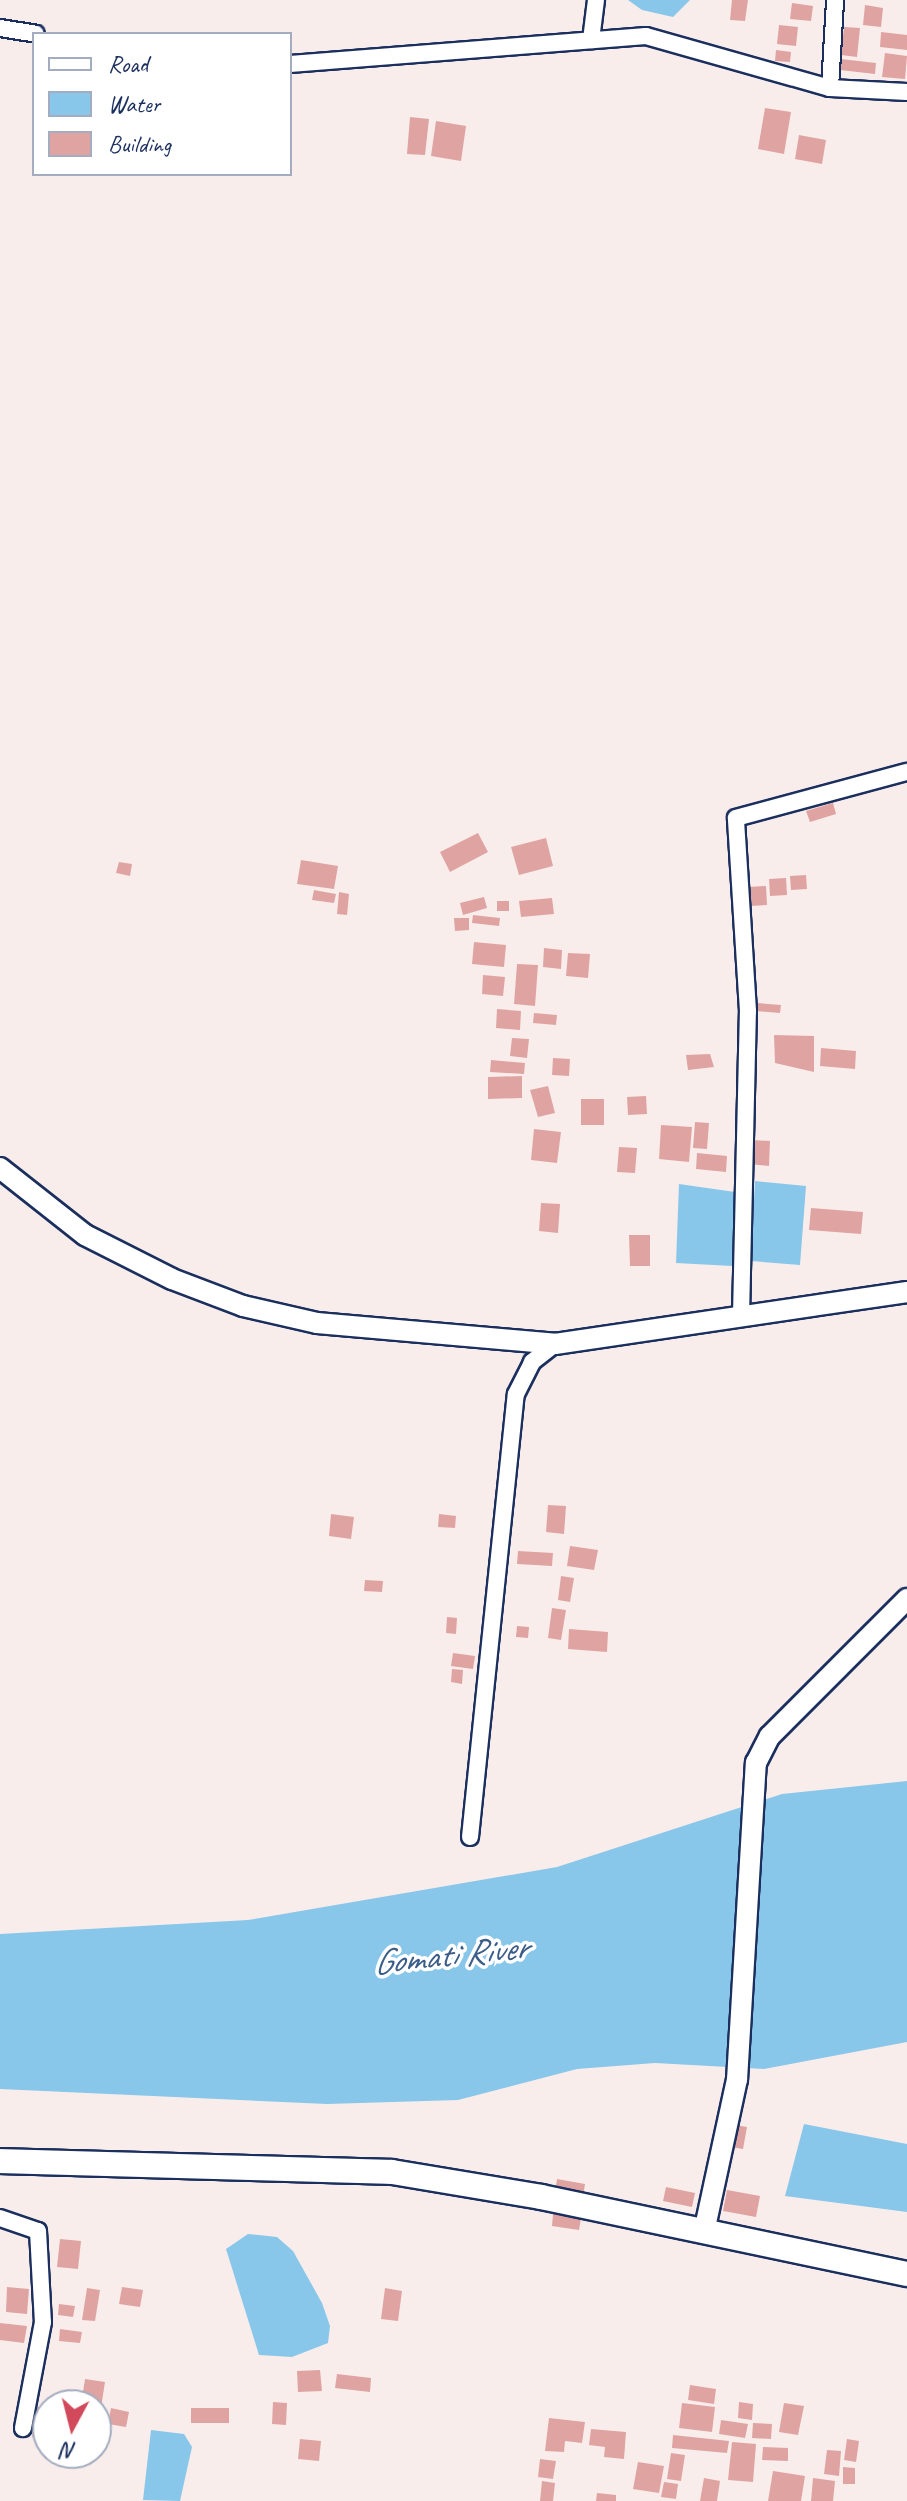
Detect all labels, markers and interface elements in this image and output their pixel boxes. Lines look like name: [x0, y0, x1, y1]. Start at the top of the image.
legend: [32, 32, 292, 176]
text: Road: [108, 49, 148, 79]
text: Water: [108, 89, 160, 119]
text: Building: [108, 129, 171, 159]
water label: Gomati River: [371, 1925, 529, 1985]
north arrow: [32, 2389, 112, 2469]
text: N: [61, 2436, 78, 2466]

